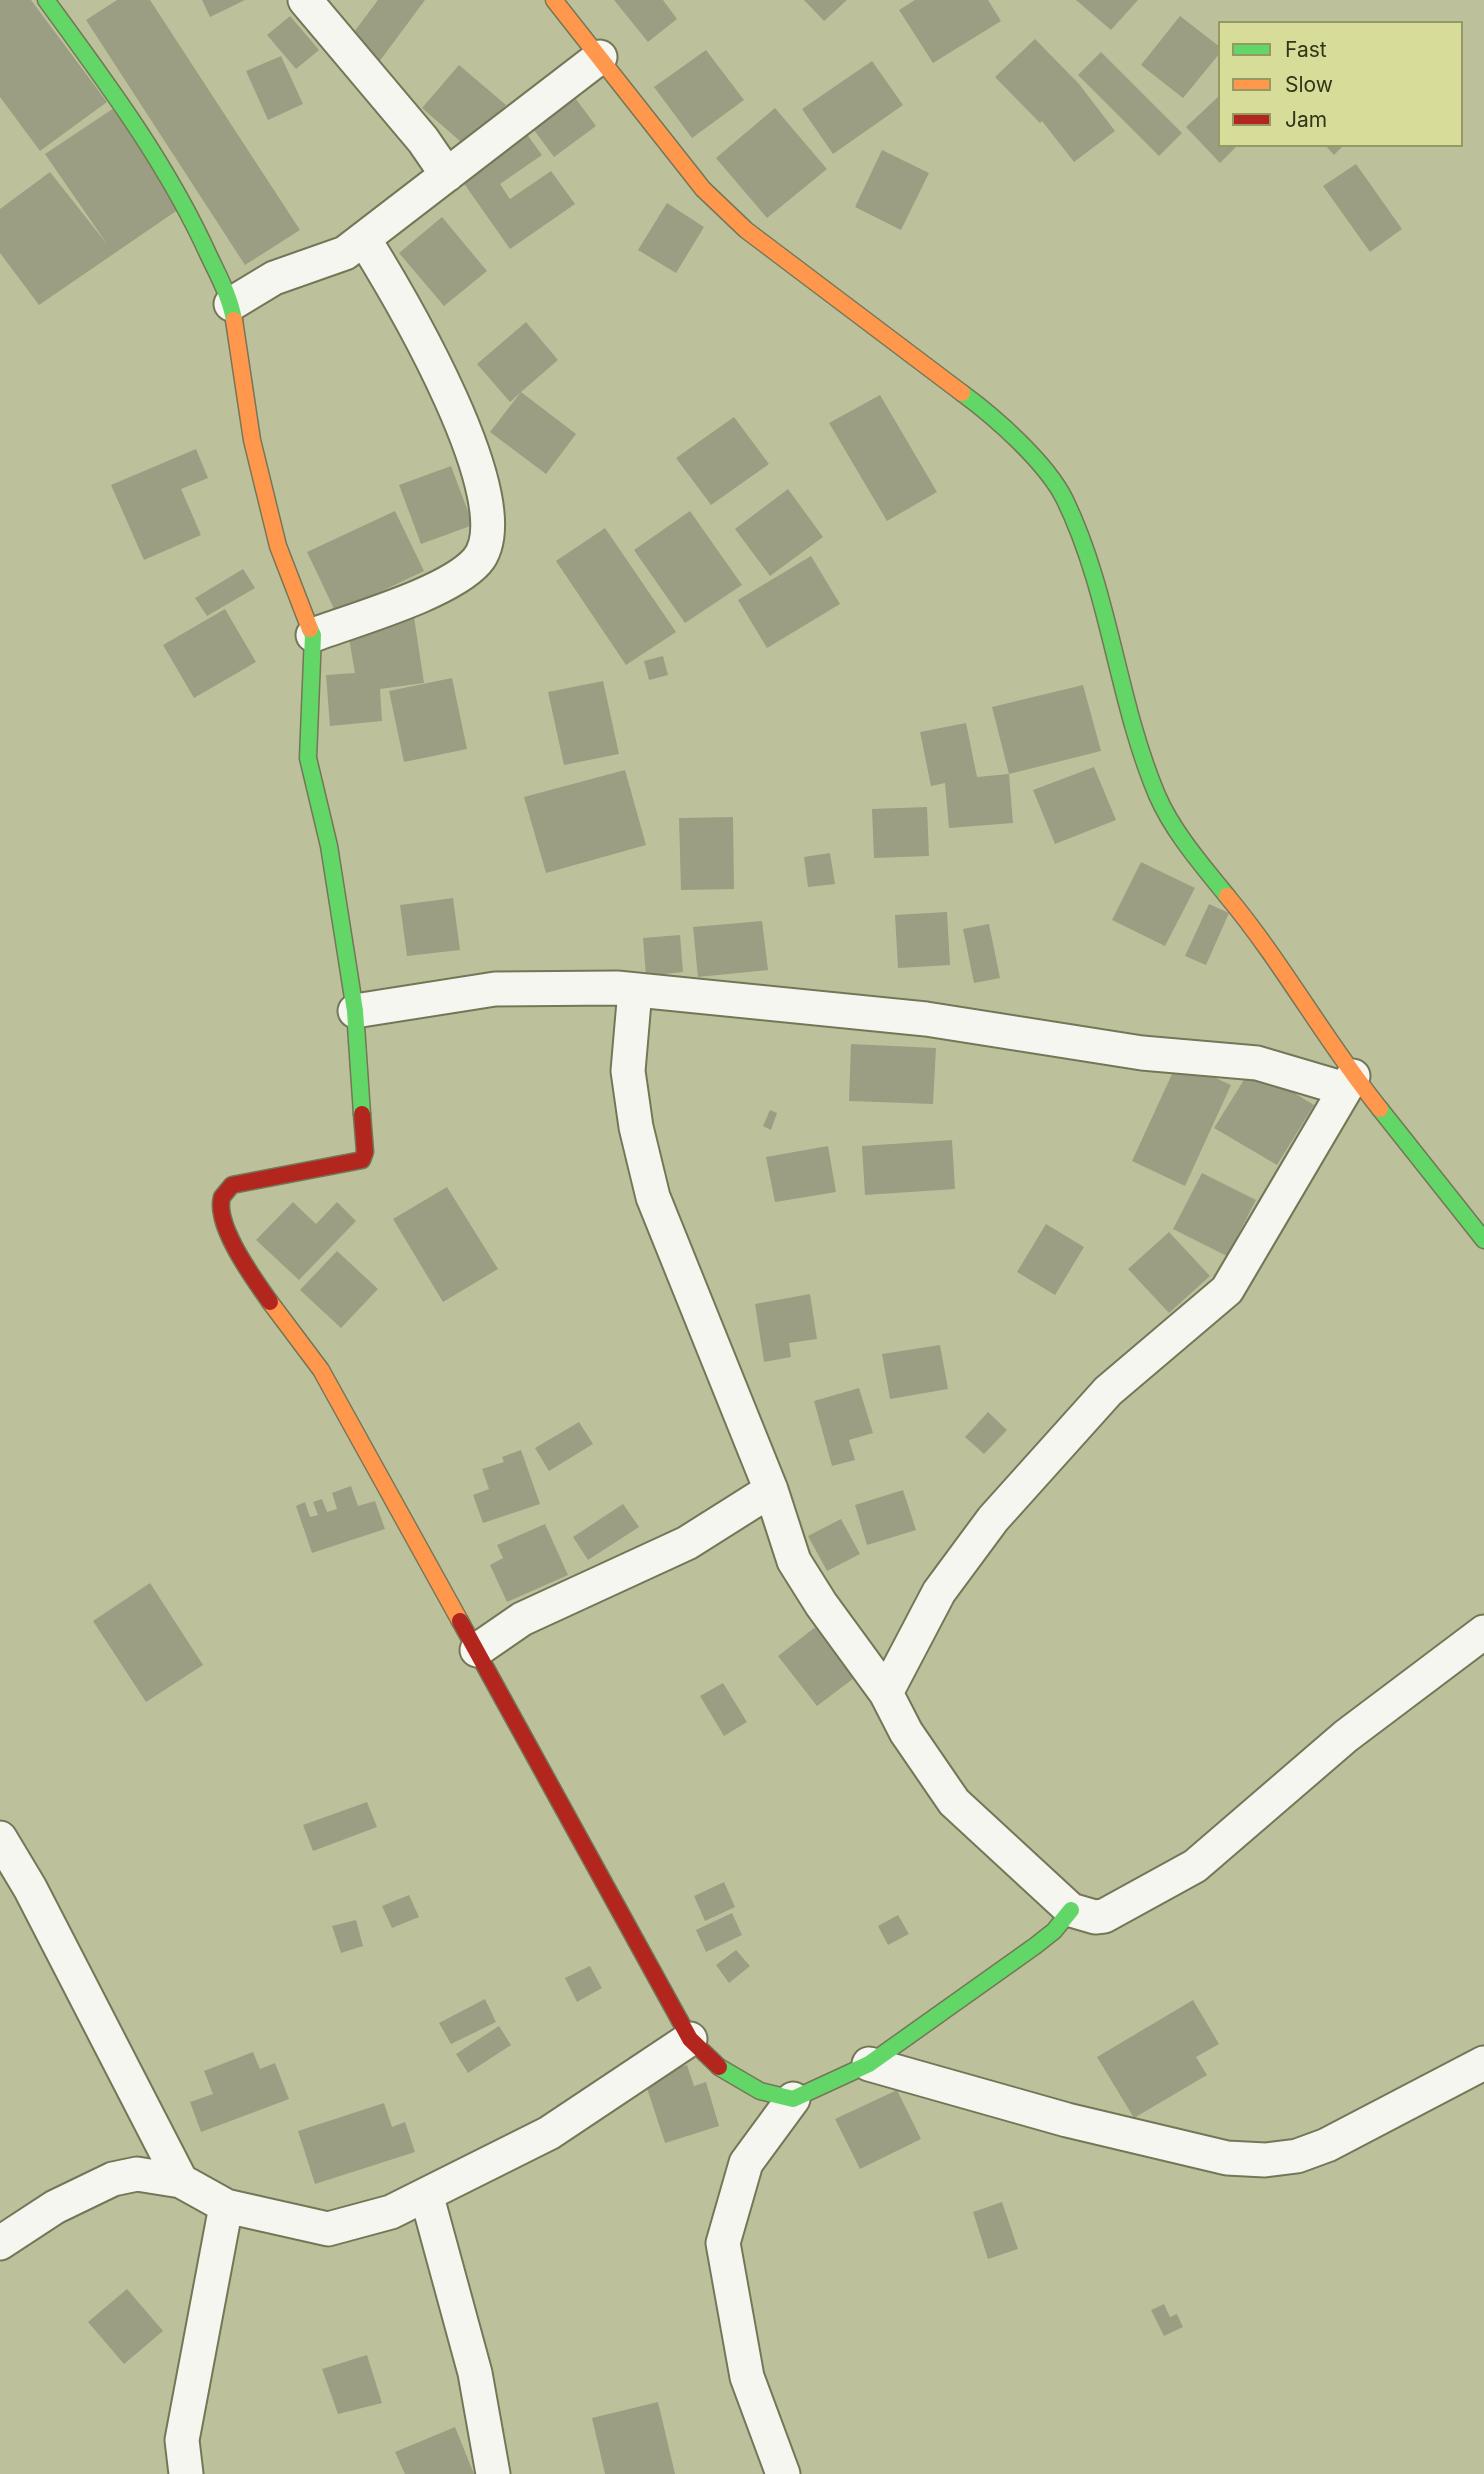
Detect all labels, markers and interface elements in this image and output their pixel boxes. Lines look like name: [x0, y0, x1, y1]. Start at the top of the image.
legend: [1218, 21, 1463, 147]
text: Fast: [1285, 37, 1327, 62]
text: Slow: [1285, 72, 1333, 97]
text: Jam: [1285, 107, 1327, 132]

